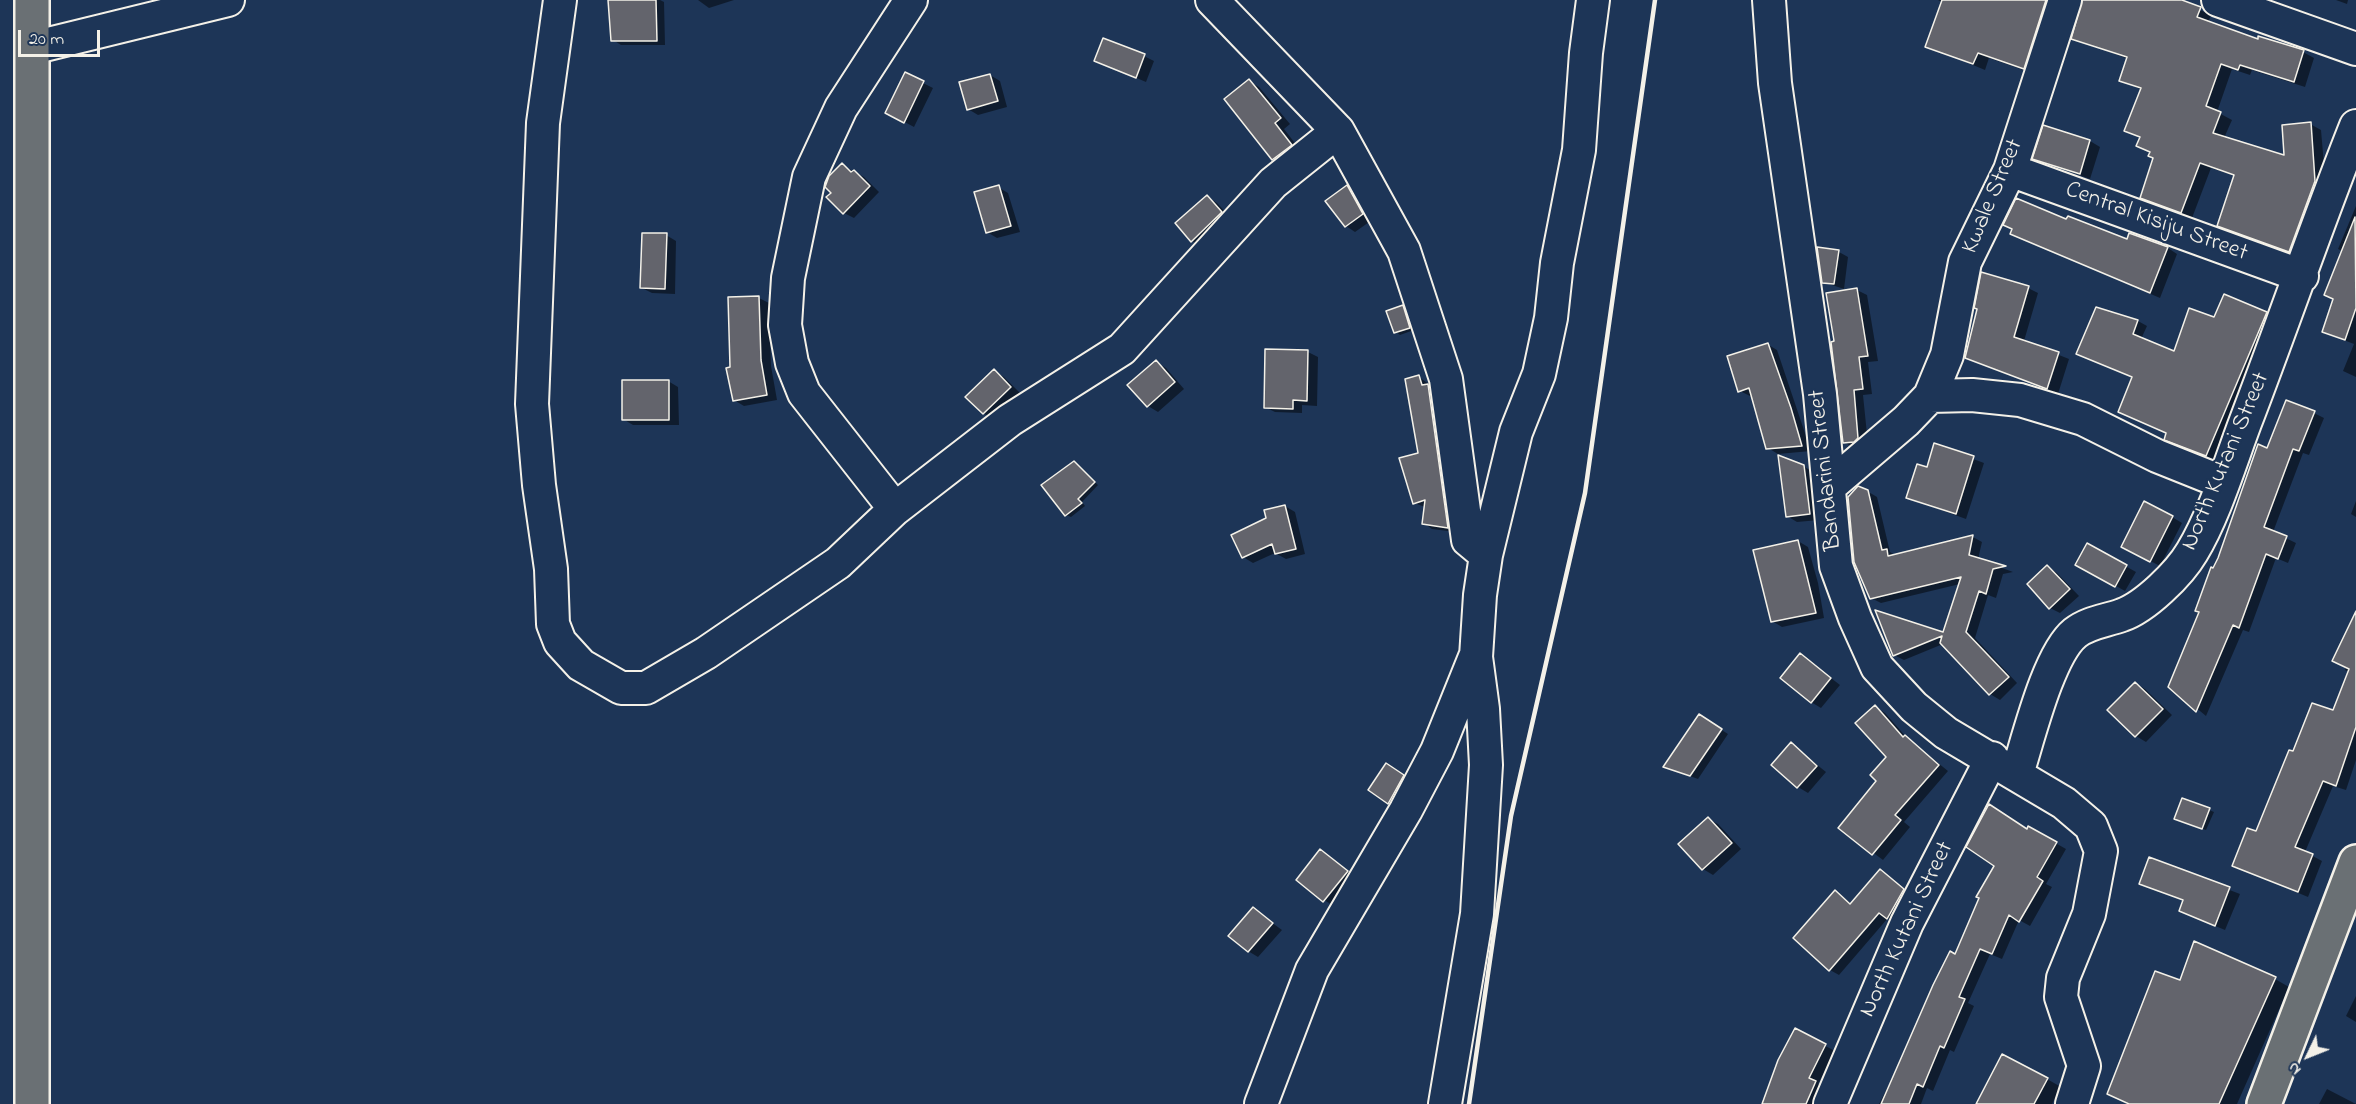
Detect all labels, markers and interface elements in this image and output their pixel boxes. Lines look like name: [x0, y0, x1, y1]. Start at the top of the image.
scale bar: [21, 18, 104, 56]
text: 20 m: [29, 27, 64, 53]
street label: Kwale Street: [1957, 135, 2031, 259]
street label: Central Kisiju Street: [2061, 177, 2251, 269]
street label: North Kutani Street: [2177, 369, 2277, 555]
street label: Bandarini Street: [1804, 388, 1850, 552]
street label: North Kutani Street: [1855, 838, 1961, 1022]
north arrow: [2278, 1026, 2338, 1086]
text: N: [2282, 1056, 2307, 1080]

